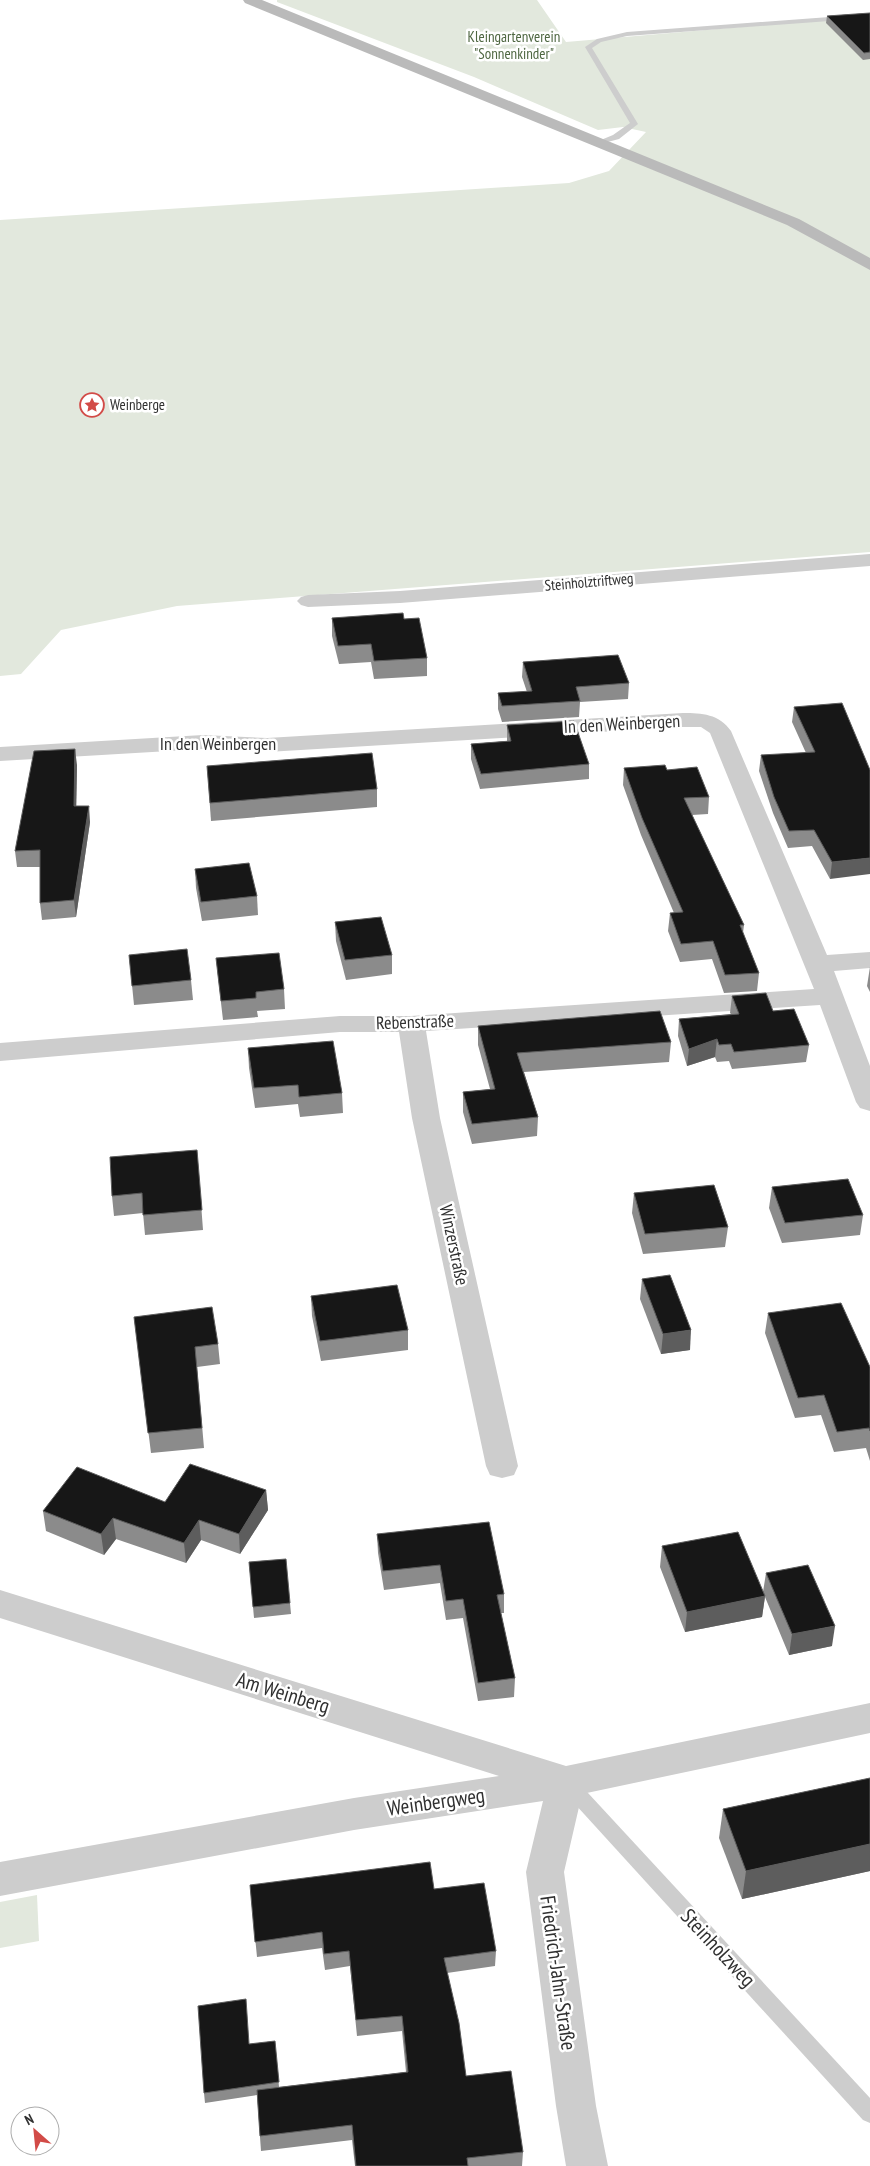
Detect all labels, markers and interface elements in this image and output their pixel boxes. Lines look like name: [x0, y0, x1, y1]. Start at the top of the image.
park label: Kleingartenverein "Sonnenkinder": [468, 27, 560, 63]
place icon: Weinberge: [79, 392, 105, 418]
place label: Weinberge: [110, 395, 165, 414]
street label: Steinholztriftweg: [544, 568, 634, 595]
street label: In den Weinbergen: [563, 709, 681, 738]
street label: In den Weinbergen: [160, 732, 276, 755]
street label: Rebenstraße: [376, 1009, 454, 1034]
street label: Winzerstraße: [435, 1202, 474, 1287]
street label: Am Weinberg: [233, 1666, 333, 1719]
street label: Weinbergweg: [385, 1781, 486, 1822]
street label: Friedrich-Jahn-Straße: [534, 1894, 583, 2052]
street label: Steinholzweg: [675, 1903, 762, 1993]
north arrow: [10, 2106, 60, 2156]
text: N: [22, 2110, 37, 2129]

